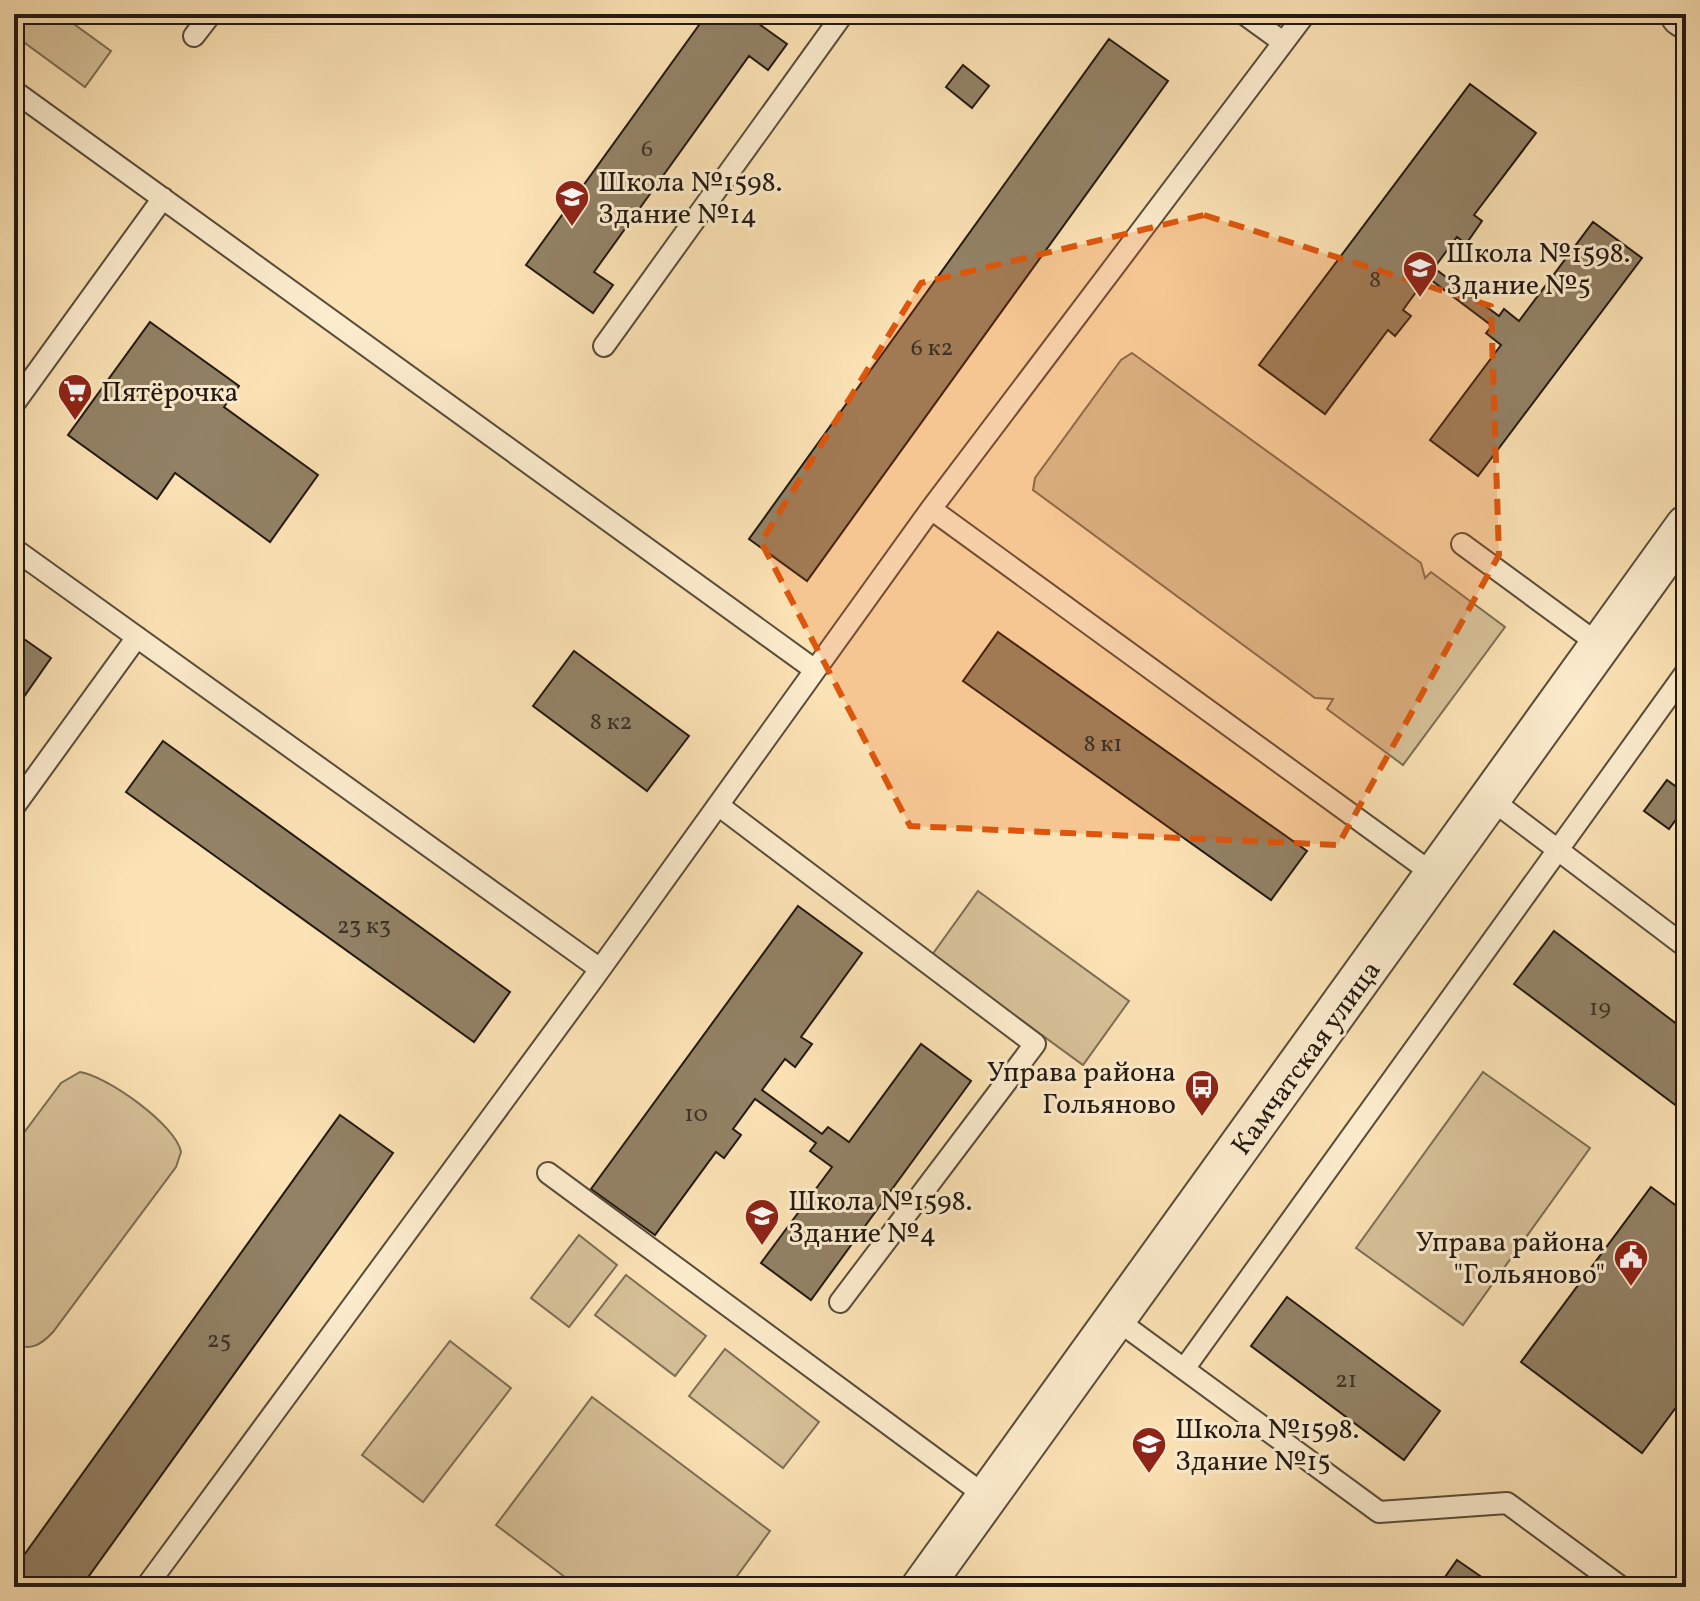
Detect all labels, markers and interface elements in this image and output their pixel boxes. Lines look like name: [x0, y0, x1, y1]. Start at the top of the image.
house number: 6: [641, 133, 653, 167]
place label: Школа №1598. Здание №14: [598, 164, 782, 235]
school or university icon: Школа №1598. Здание №14: [553, 178, 591, 228]
place label: Школа №1598. Здание №5: [1446, 235, 1630, 306]
school or university icon: Школа №1598. Здание №5: [1401, 249, 1439, 299]
house number: 8: [1369, 264, 1381, 298]
house number: 6 к2: [911, 332, 953, 366]
supermarket icon: Пятёрочка: [56, 372, 94, 422]
place label: Пятёрочка: [101, 374, 238, 413]
house number: 8 к2: [590, 706, 632, 740]
house number: 8 к1: [1083, 728, 1123, 762]
house number: 23 к3: [337, 910, 391, 944]
street label: Камчатская улица: [1223, 953, 1391, 1164]
house number: 19: [1589, 992, 1611, 1026]
place label: Управа района Гольяново: [987, 1054, 1176, 1125]
bus stop icon: Управа района Гольяново: [1183, 1068, 1221, 1118]
house number: 10: [684, 1098, 708, 1132]
place label: Школа №1598. Здание №4: [788, 1183, 972, 1254]
school or university icon: Школа №1598. Здание №4: [743, 1197, 781, 1247]
place label: Управа района "Гольяново": [1416, 1224, 1605, 1295]
public building icon: Управа района "Гольяново": [1612, 1238, 1650, 1288]
house number: 25: [207, 1324, 231, 1358]
house number: 21: [1335, 1364, 1357, 1398]
place label: Школа №1598. Здание №15: [1175, 1411, 1359, 1482]
school or university icon: Школа №1598. Здание №15: [1130, 1425, 1168, 1475]

